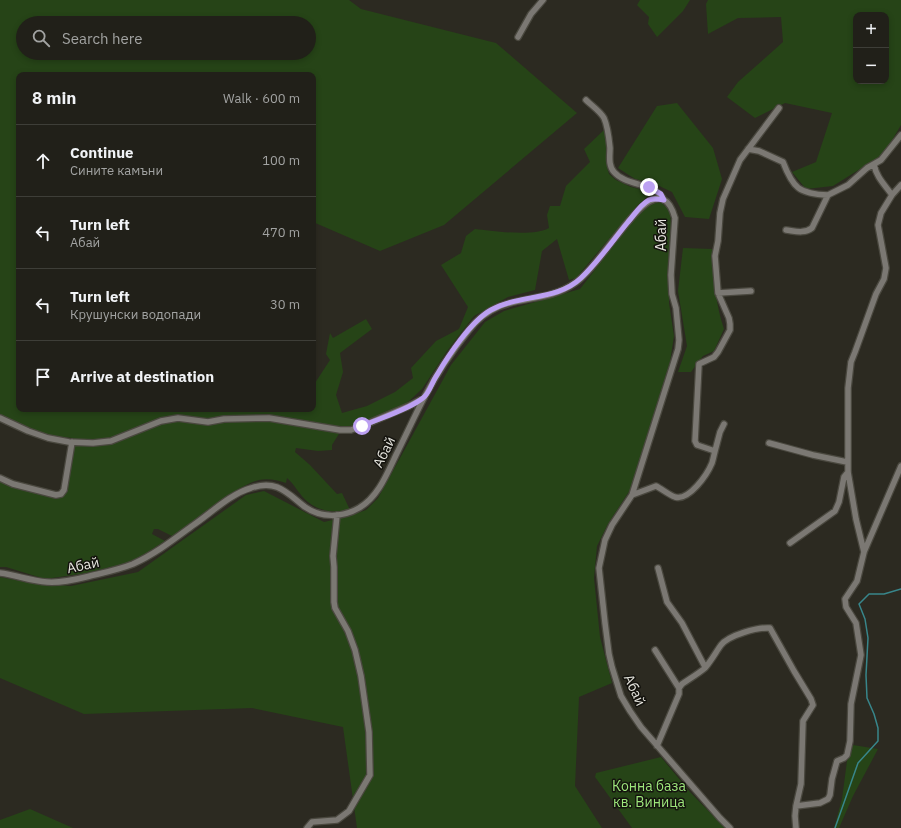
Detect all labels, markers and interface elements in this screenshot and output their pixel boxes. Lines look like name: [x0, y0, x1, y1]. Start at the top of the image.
map controls: [853, 12, 889, 84]
button: +: [853, 12, 889, 48]
search box: [16, 16, 316, 60]
icon: search: [30, 27, 52, 49]
text: Search here: [62, 29, 142, 48]
button: −: [853, 48, 889, 84]
text: 8 min: [32, 87, 76, 109]
text: Walk · 600 m: [223, 90, 300, 107]
text: Continue: [70, 143, 134, 162]
icon: ahead: [32, 150, 54, 172]
text: 100 m: [262, 152, 300, 169]
text: Сините камъни: [70, 162, 163, 179]
route end: [640, 178, 658, 196]
text: Turn left: [70, 215, 130, 234]
street label: Абай: [652, 219, 670, 251]
icon: left: [32, 222, 54, 244]
text: 470 m: [262, 224, 300, 241]
text: Абай: [70, 234, 100, 251]
text: Turn left: [70, 287, 130, 306]
icon: left: [32, 294, 54, 316]
text: 30 m: [270, 296, 300, 313]
text: Крушунски водопади: [70, 306, 201, 323]
icon: arrive: [32, 366, 54, 388]
text: Arrive at destination: [70, 367, 214, 386]
route start: [353, 417, 371, 435]
street label: Абай: [369, 433, 399, 471]
street label: Абай: [65, 553, 101, 577]
street label: Абай: [620, 671, 650, 709]
park label: Конна база кв. Виница: [612, 777, 686, 811]

